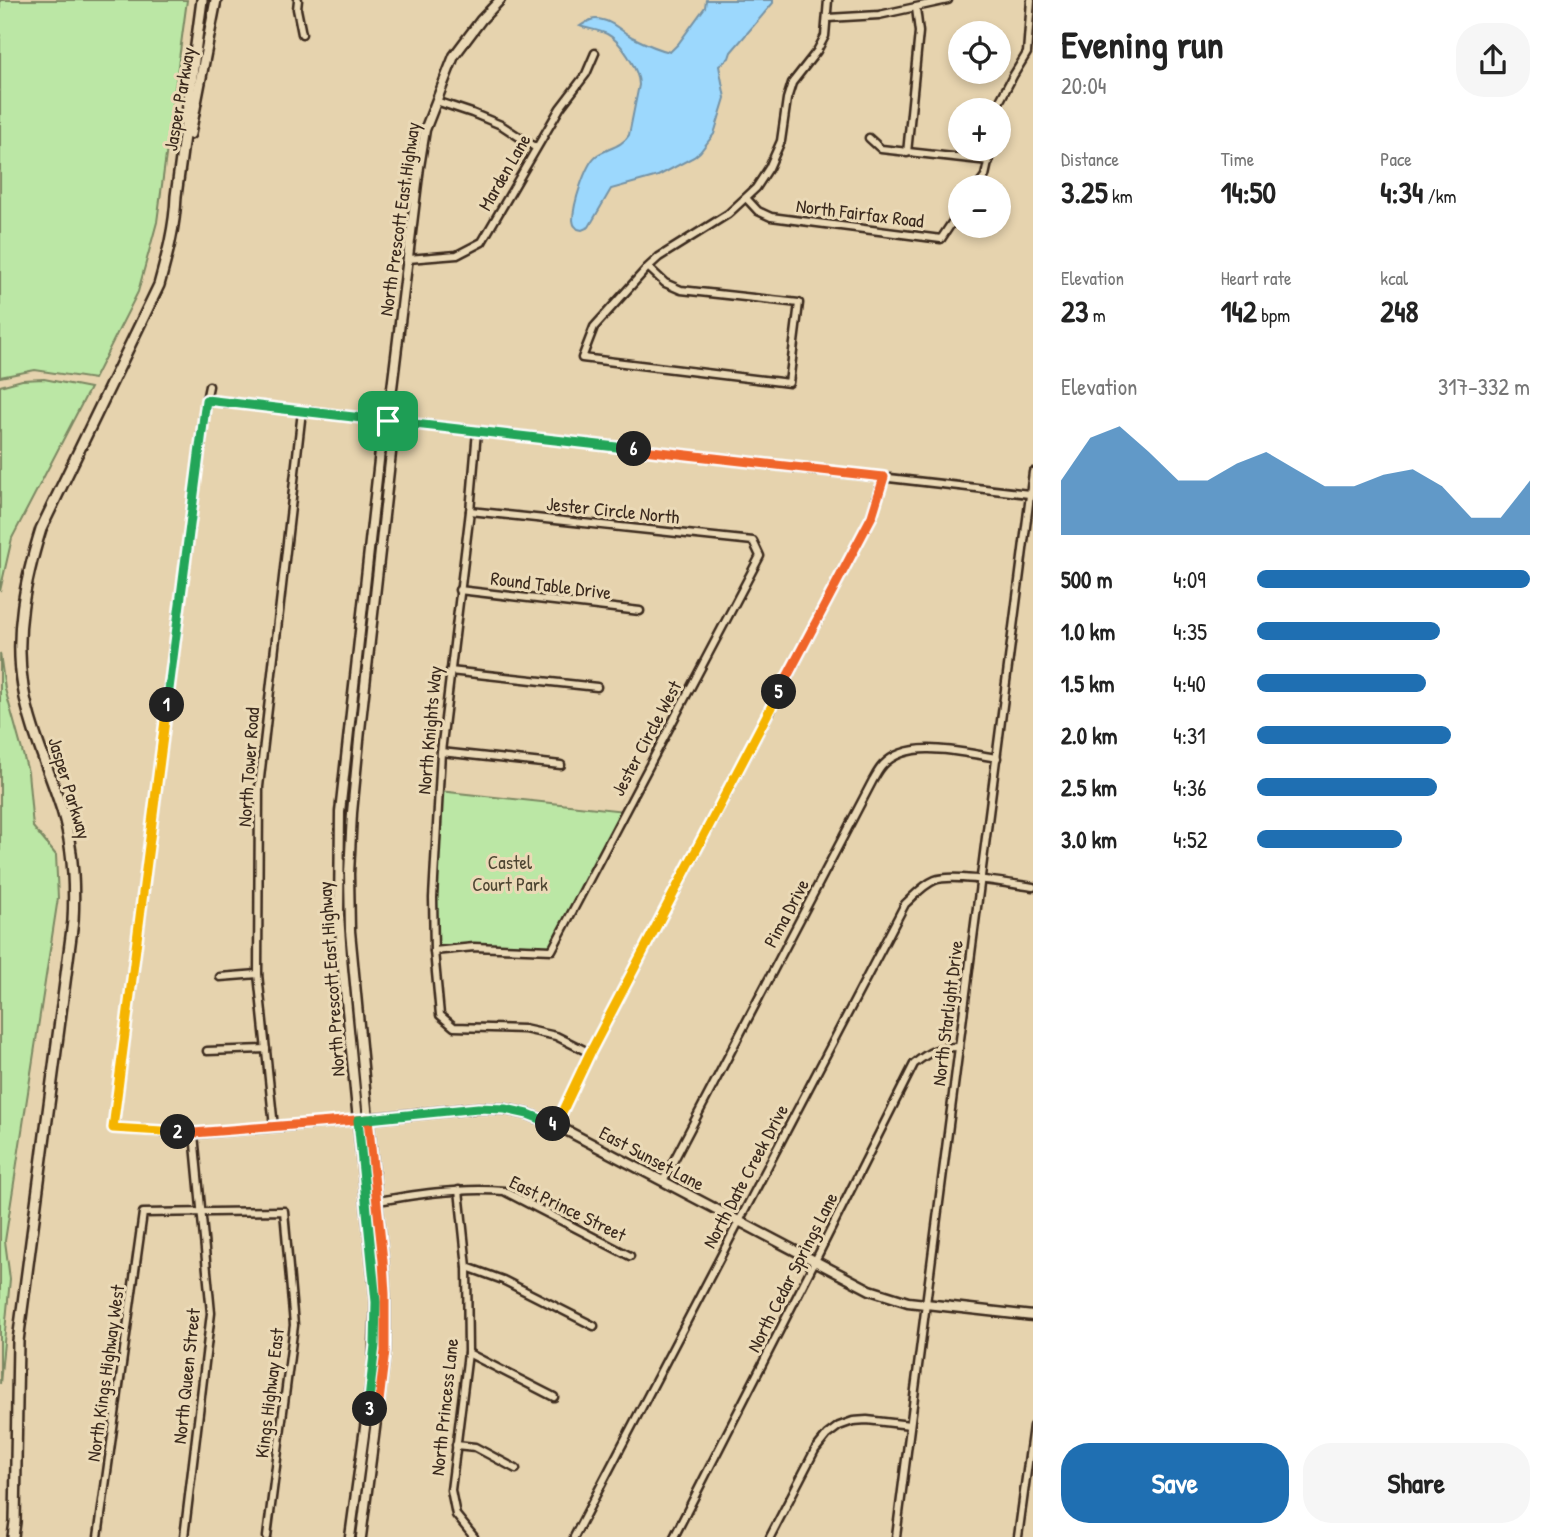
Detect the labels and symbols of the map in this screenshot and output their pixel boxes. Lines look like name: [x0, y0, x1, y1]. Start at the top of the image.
street label: Jasper Parkway: [157, 45, 201, 153]
street label: North Prescott East Highway: [373, 120, 425, 318]
street label: Marden Lane: [472, 128, 537, 215]
street label: North Fairfax Road: [795, 192, 926, 234]
pin: [358, 391, 418, 451]
pin: 6: [616, 432, 652, 466]
street label: Jester Circle North: [545, 490, 681, 530]
street label: Round Table Drive: [489, 565, 613, 605]
street label: North Knights Way: [410, 665, 448, 795]
pin: 5: [762, 674, 796, 710]
street label: Jester Circle West: [605, 675, 688, 800]
pin: 1: [150, 688, 184, 722]
street label: North Tower Road: [231, 706, 265, 828]
street label: Jasper Parkway: [42, 734, 98, 842]
park label: Castel Court Park: [472, 849, 548, 897]
street label: Pima Drive: [757, 874, 815, 952]
street label: North Prescott East Highway: [311, 880, 351, 1078]
street label: North Starlight Drive: [925, 938, 969, 1087]
street label: North Date Creek Drive: [696, 1099, 794, 1253]
pin: 4: [536, 1106, 570, 1142]
pin: 2: [160, 1114, 196, 1150]
street label: East Sunset Lane: [595, 1119, 709, 1197]
street label: East Prince Street: [505, 1168, 631, 1248]
street label: North Cedar Springs Lane: [740, 1187, 844, 1356]
street label: North Kings Highway West: [80, 1282, 130, 1463]
street label: North Queen Street: [166, 1306, 206, 1445]
street label: Kings Highway East: [248, 1326, 290, 1460]
street label: North Princess Lane: [424, 1337, 464, 1477]
pin: 3: [352, 1392, 388, 1426]

